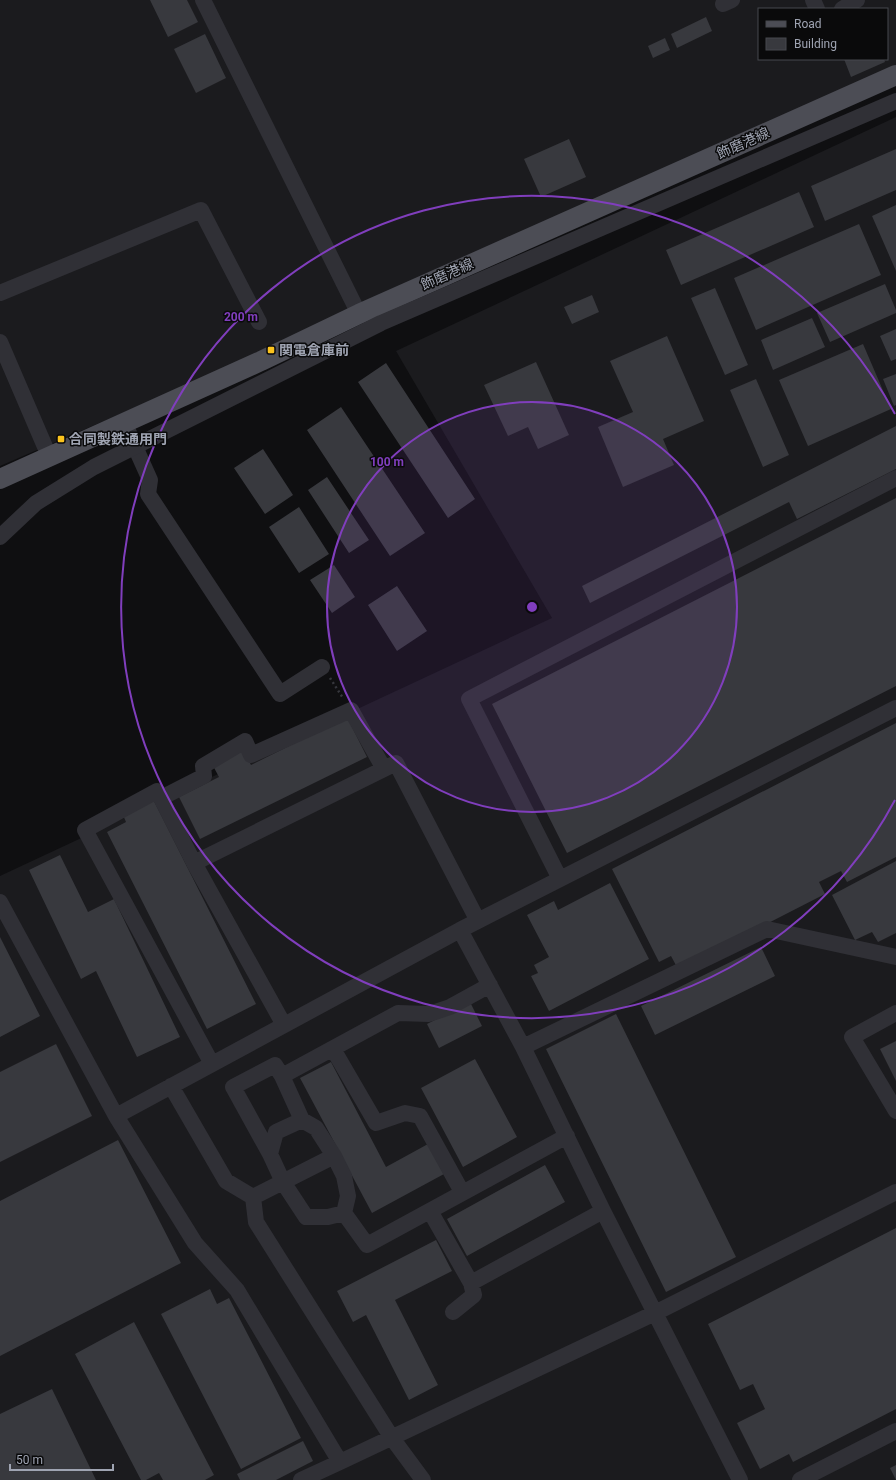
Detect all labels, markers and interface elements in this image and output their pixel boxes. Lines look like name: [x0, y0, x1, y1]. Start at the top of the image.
legend: [758, 8, 888, 60]
text: Road: [794, 17, 822, 31]
text: Building: [794, 37, 837, 51]
street label: 飾磨港線: [714, 124, 772, 162]
street label: 飾磨港線: [418, 255, 476, 293]
text: 200 m: [224, 310, 258, 324]
place label: 関電倉庫前: [279, 342, 349, 358]
marker: 関電倉庫前: [266, 345, 276, 355]
place label: 合同製鉄通用門: [69, 431, 167, 447]
marker: 合同製鉄通用門: [56, 434, 66, 444]
text: 100 m: [370, 455, 404, 469]
centre of rings: [525, 600, 539, 614]
scale bar: [10, 1446, 113, 1472]
text: 50 m: [16, 1453, 43, 1467]

